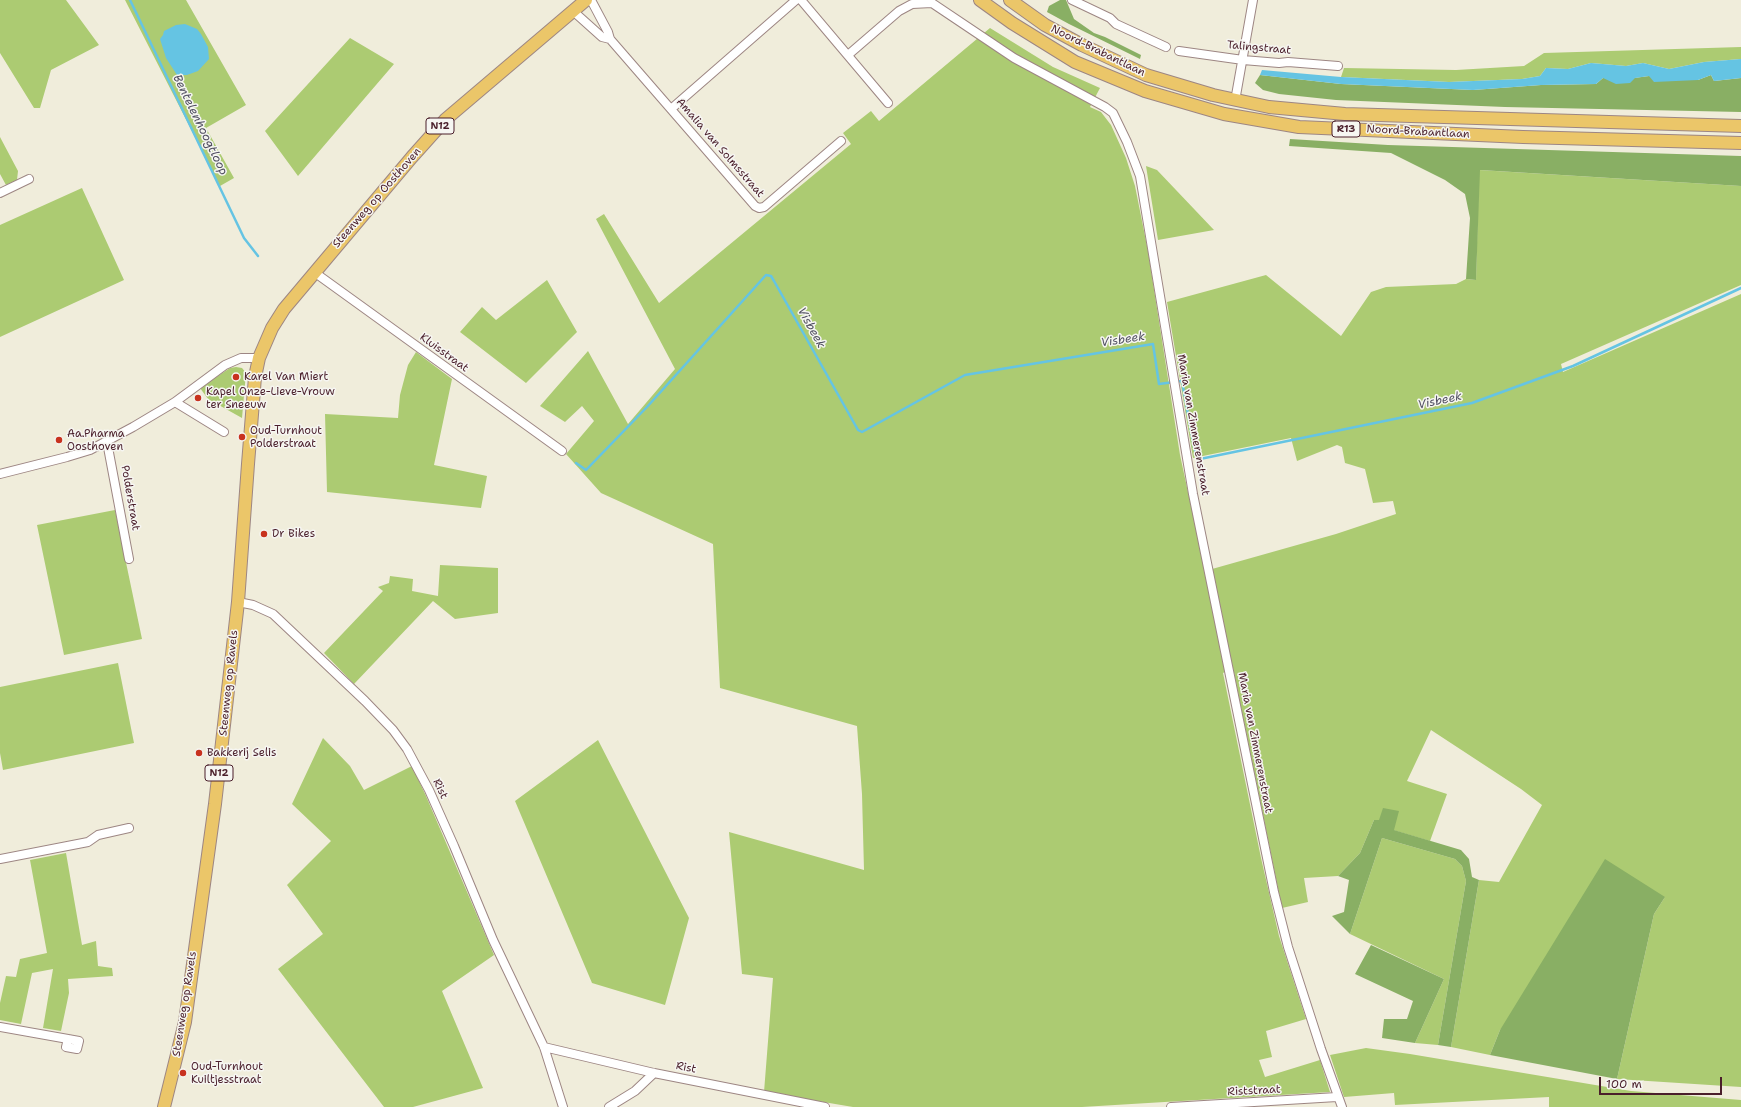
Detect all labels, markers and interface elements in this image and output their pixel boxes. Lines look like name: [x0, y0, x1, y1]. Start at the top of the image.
street label: Noord-Brabantlaan: [1049, 22, 1147, 80]
street label: Talingstraat: [1226, 39, 1292, 57]
water label: Bentelenhoogtloop: [169, 72, 231, 178]
street label: Amalia van Solmsstraat: [673, 96, 767, 200]
road number: N12: [426, 118, 454, 134]
road number: R13: [1332, 121, 1360, 137]
street label: Noord-Brabantlaan: [1366, 123, 1470, 141]
street label: Steenweg op Oosthoven: [330, 145, 424, 251]
water label: Visbeek: [794, 305, 828, 351]
water label: Visbeek: [1100, 329, 1146, 351]
street label: Kluisstraat: [417, 331, 471, 375]
street label: Maria van Zimmerenstraat: [1174, 353, 1212, 497]
place label: Karel Van Miert: [244, 370, 328, 384]
marker: Karel Van Miert: [231, 372, 241, 382]
place label: Kapel Onze-Lieve-Vrouw ter Sneeuw: [206, 385, 335, 411]
water label: Visbeek: [1417, 389, 1463, 413]
marker: Kapel Onze-Lieve-Vrouw ter Sneeuw: [193, 393, 203, 403]
place label: Oud-Turnhout Polderstraat: [250, 424, 322, 450]
place label: Aa.Pharma Oosthoven: [67, 427, 125, 453]
marker: Oud-Turnhout Polderstraat: [237, 432, 247, 442]
marker: Aa.Pharma Oosthoven: [54, 435, 64, 445]
street label: Polderstraat: [118, 464, 142, 532]
place label: Dr Bikes: [272, 527, 315, 541]
marker: Dr Bikes: [259, 529, 269, 539]
street label: Steenweg op Ravels: [217, 629, 241, 737]
street label: Maria van Zimmerenstraat: [1235, 671, 1275, 815]
place label: Bakkerij Selis: [207, 746, 276, 760]
marker: Bakkerij Selis: [194, 748, 204, 758]
road number: N12: [205, 765, 233, 781]
street label: Rist: [430, 777, 450, 801]
street label: Steenweg op Ravels: [170, 950, 200, 1058]
place label: Oud-Turnhout Kuiltjesstraat: [191, 1060, 263, 1086]
street label: Rist: [675, 1060, 697, 1076]
marker: Oud-Turnhout Kuiltjesstraat: [178, 1068, 188, 1078]
scale bar: [1601, 1069, 1724, 1095]
text: 100 m: [1606, 1076, 1642, 1092]
street label: Riststraat: [1227, 1083, 1281, 1099]

